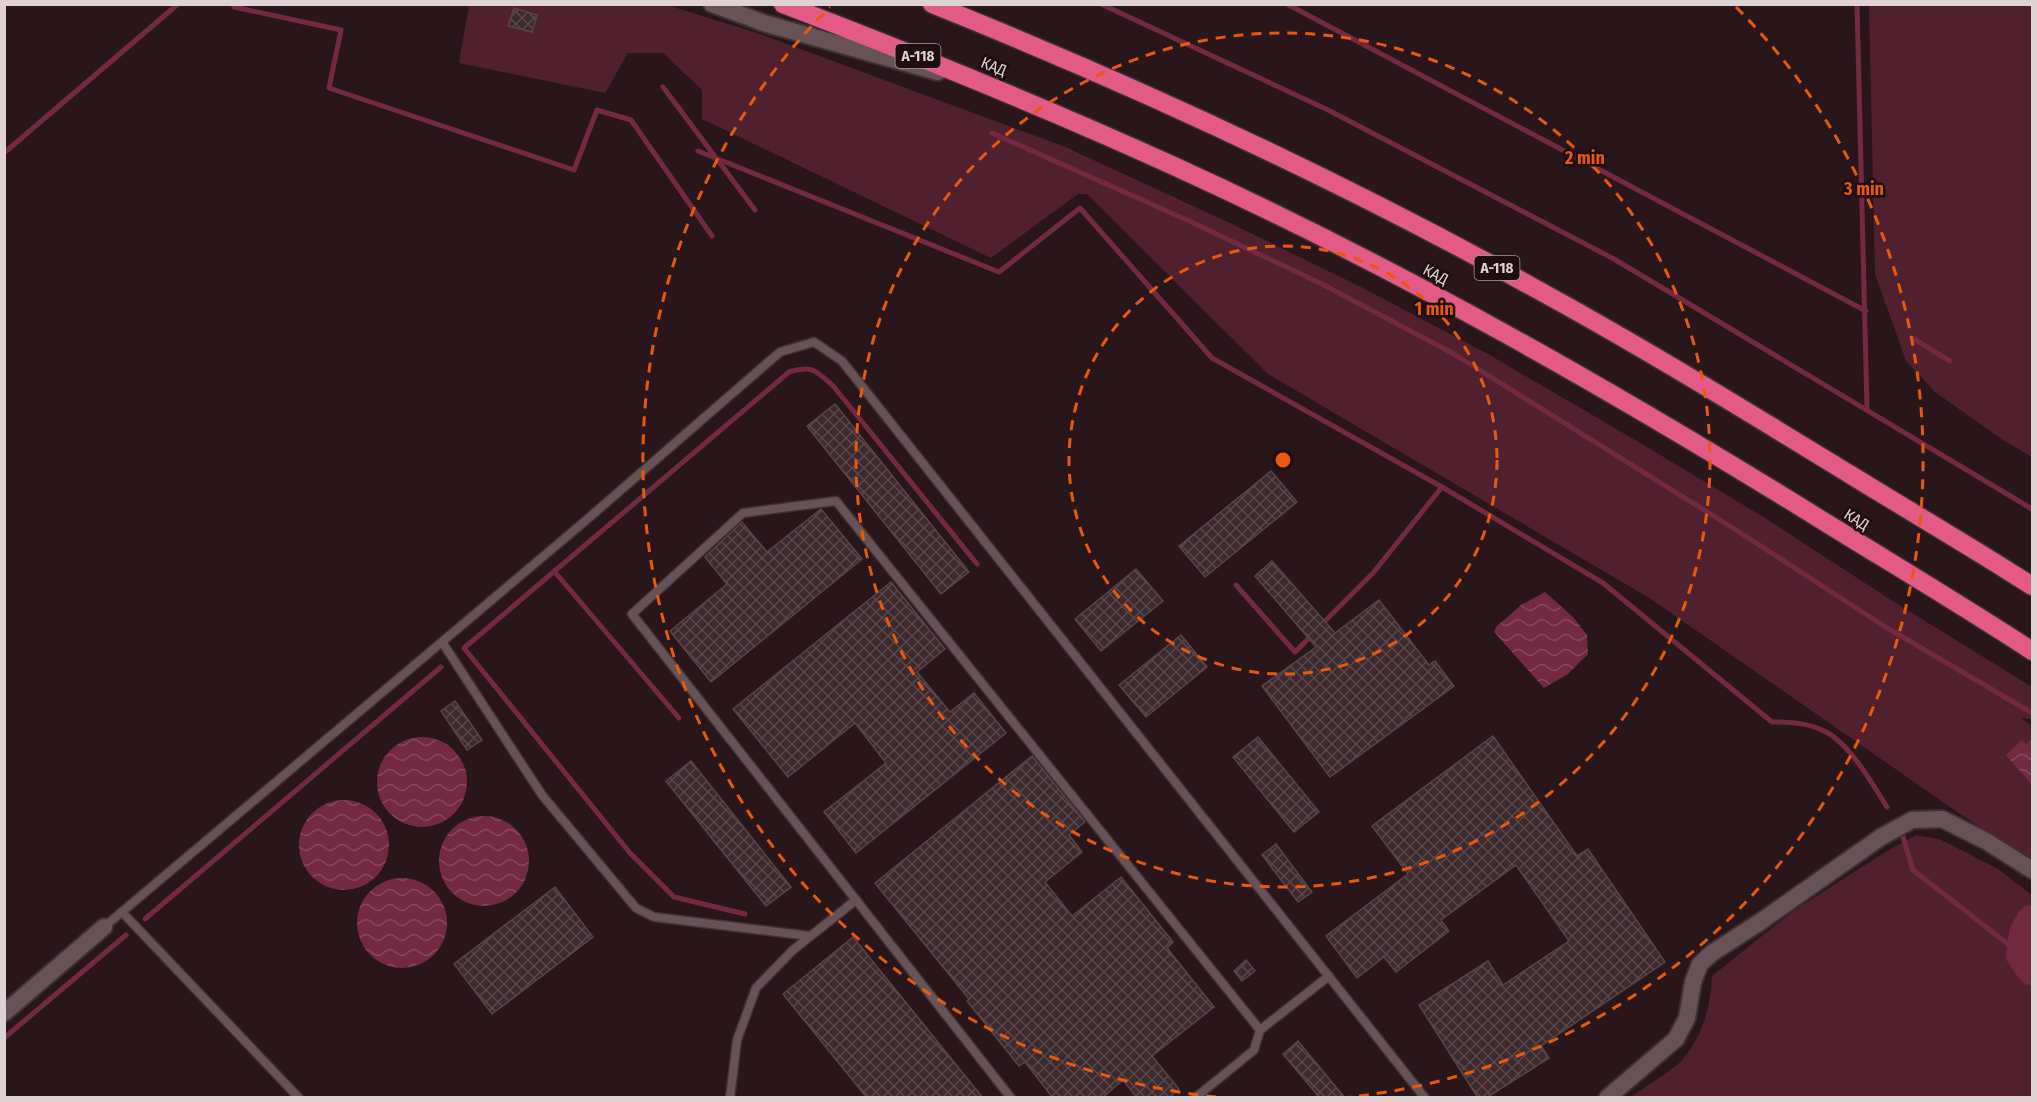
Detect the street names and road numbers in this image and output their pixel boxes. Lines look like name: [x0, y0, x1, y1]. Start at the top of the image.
road number: А-118: [896, 44, 940, 68]
street label: КАД: [978, 53, 1009, 80]
road number: А-118: [1474, 256, 1520, 280]
street label: КАД: [1420, 260, 1452, 289]
street label: КАД: [1841, 505, 1873, 534]

